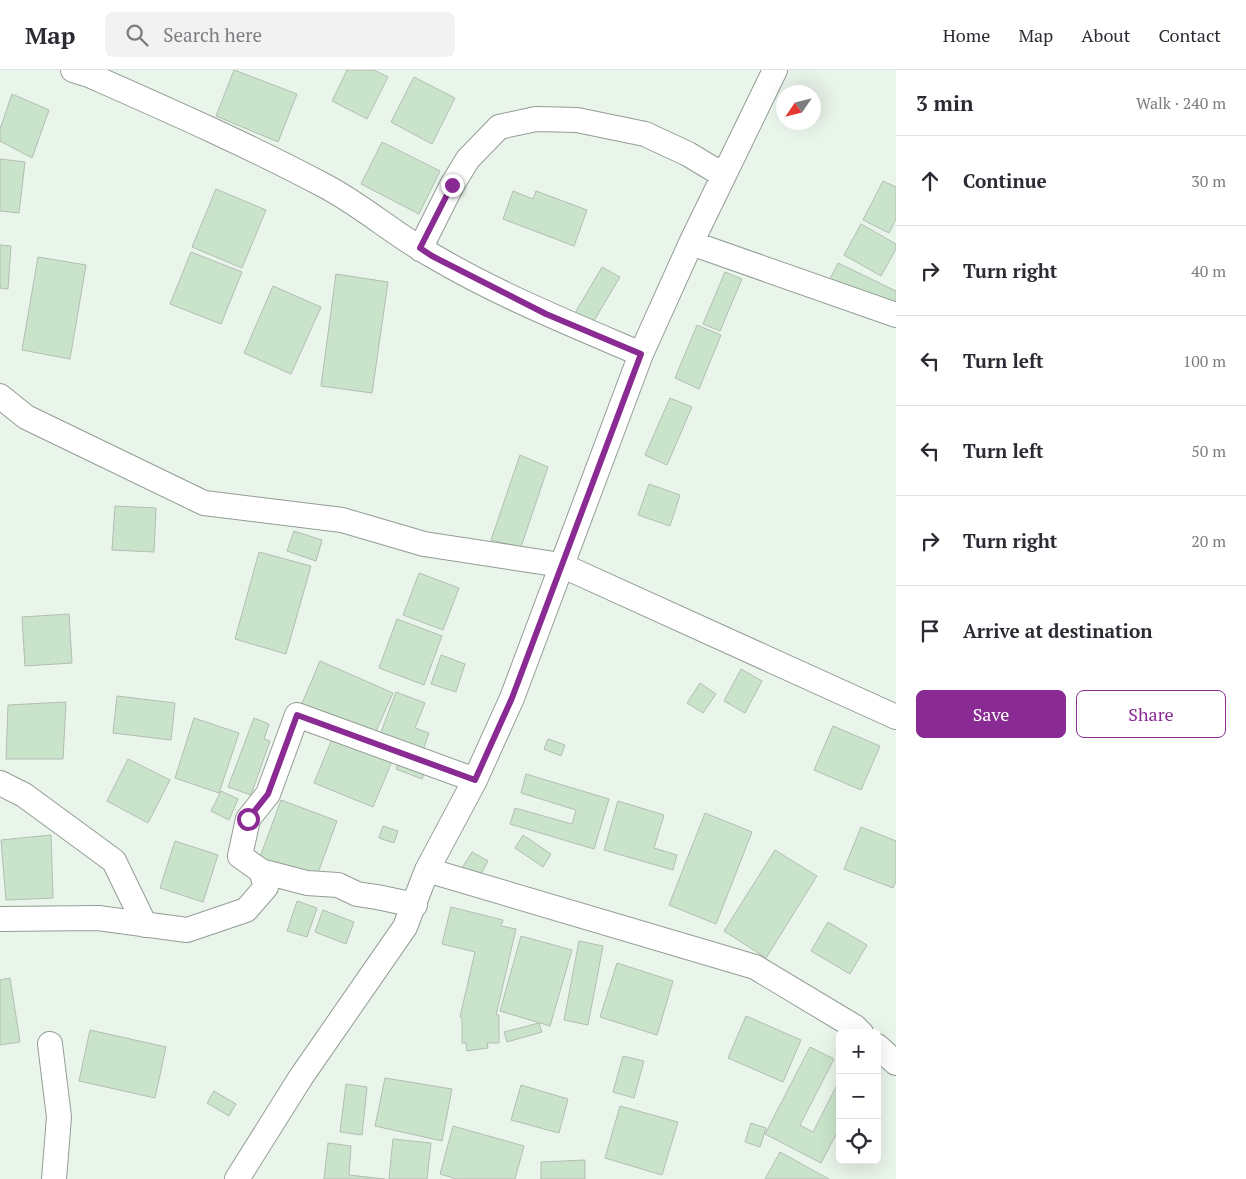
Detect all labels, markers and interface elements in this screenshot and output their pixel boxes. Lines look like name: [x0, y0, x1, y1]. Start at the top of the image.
search box: [105, 12, 455, 57]
text: Map: [25, 19, 75, 51]
icon: search: [123, 21, 151, 49]
text: Search here: [163, 22, 262, 47]
text: Home: [943, 23, 990, 47]
text: Map: [1018, 23, 1053, 47]
text: About: [1081, 23, 1130, 47]
text: Contact: [1158, 23, 1221, 47]
north arrow: [776, 85, 821, 130]
text: 3 min: [916, 89, 973, 117]
text: Walk · 240 m: [1136, 92, 1226, 114]
icon: ahead: [916, 167, 944, 195]
text: Continue: [963, 168, 1047, 193]
text: 30 m: [1191, 170, 1226, 192]
route end: [441, 174, 464, 197]
icon: right: [916, 257, 944, 285]
text: Turn right: [963, 258, 1057, 283]
text: 40 m: [1191, 260, 1226, 282]
icon: left: [916, 347, 944, 375]
text: Turn left: [963, 348, 1044, 373]
text: 100 m: [1183, 350, 1226, 372]
icon: left: [916, 437, 944, 465]
text: Turn left: [963, 438, 1044, 463]
text: 50 m: [1191, 440, 1226, 462]
icon: right: [916, 527, 944, 555]
text: Turn right: [963, 528, 1057, 553]
text: 20 m: [1191, 530, 1226, 552]
icon: arrive: [916, 617, 944, 645]
text: Arrive at destination: [963, 618, 1152, 643]
button: Save: [916, 690, 1066, 738]
button: Share: [1076, 690, 1226, 738]
route start: [237, 808, 260, 831]
map controls: [836, 1029, 881, 1164]
button: +: [836, 1029, 881, 1074]
button: −: [836, 1074, 881, 1119]
button: locate: [836, 1119, 881, 1164]

